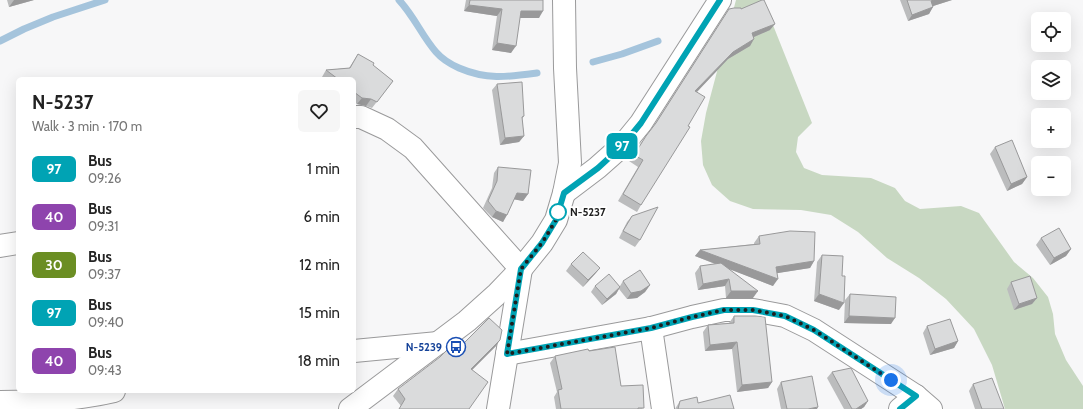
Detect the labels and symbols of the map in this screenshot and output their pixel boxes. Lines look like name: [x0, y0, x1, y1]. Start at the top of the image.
line badge: 97: [604, 133, 640, 159]
marker: N-5237: [549, 203, 567, 221]
place label: N-5237: [570, 205, 606, 219]
bus stop icon: N-5239: [445, 336, 467, 358]
place label: N-5239: [406, 340, 442, 354]
your location: [881, 370, 901, 390]

